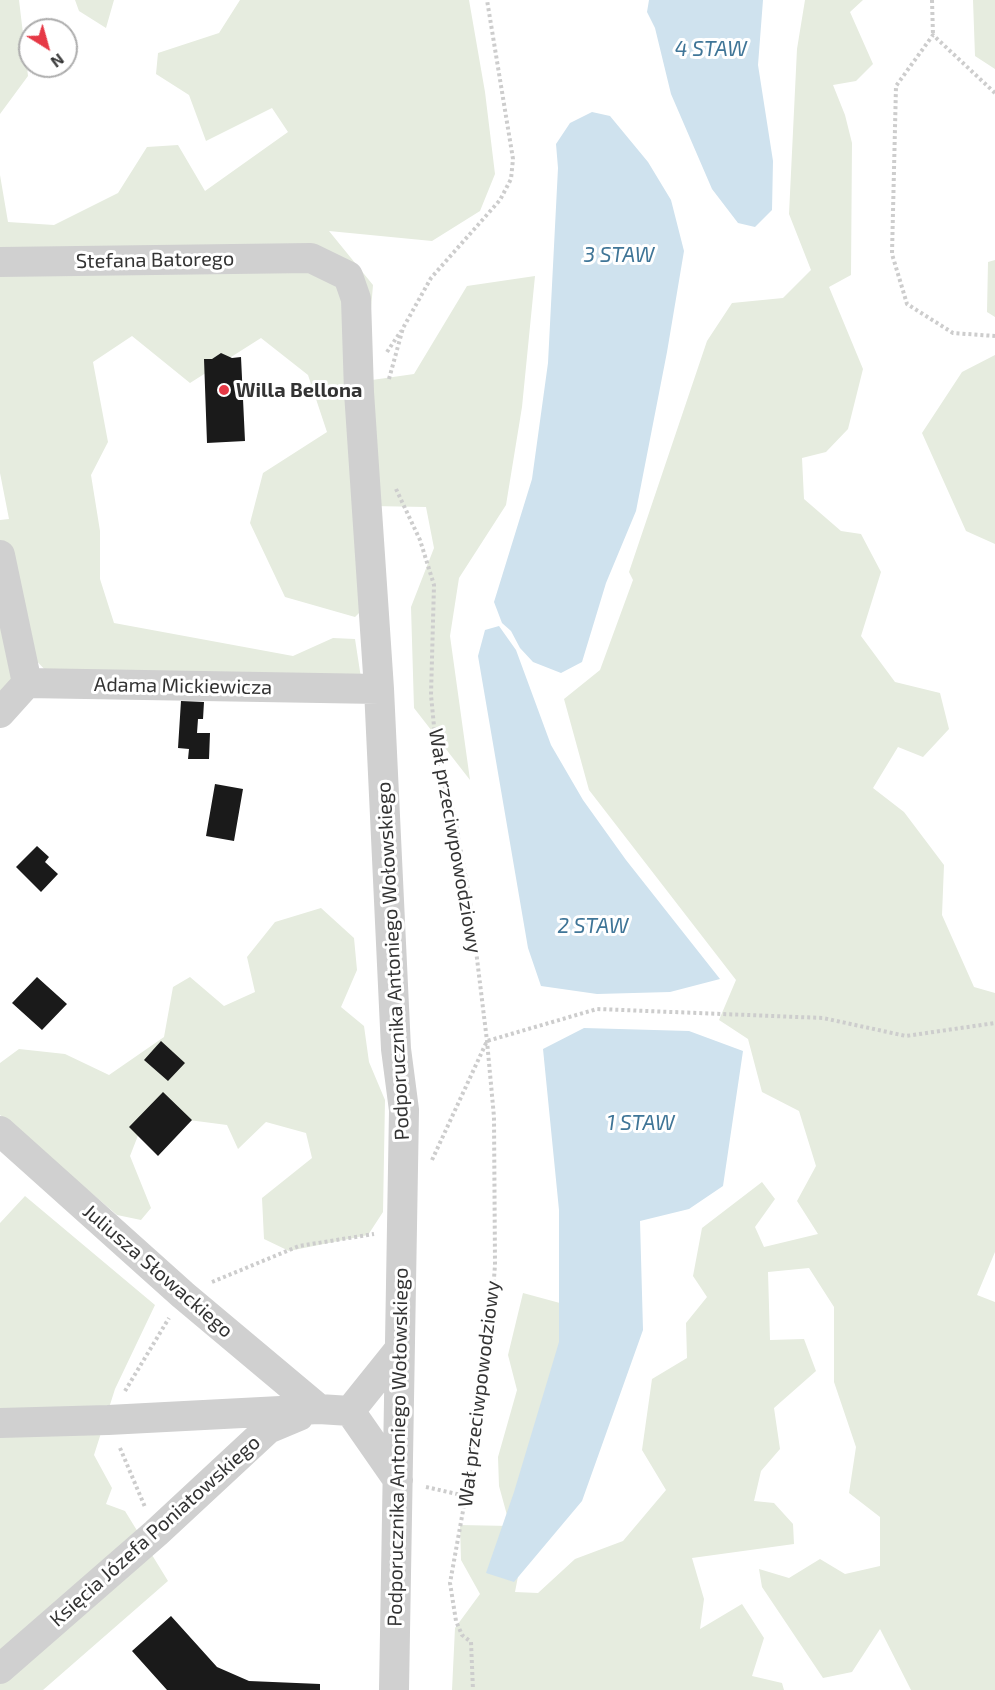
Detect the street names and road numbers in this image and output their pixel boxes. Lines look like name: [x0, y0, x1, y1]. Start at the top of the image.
street label: Stefana Batorego: [76, 247, 234, 273]
street label: Adama Mickiewicza: [94, 672, 272, 700]
street label: Wał przeciwpowodziowy: [423, 727, 487, 955]
street label: Podporucznika Antoniego Wołowskiego: [372, 781, 414, 1141]
street label: Juliusza Słowackiego: [78, 1199, 238, 1343]
street label: Podporucznika Antoniego Wołowskiego: [383, 1267, 413, 1627]
street label: Wał przeciwpowodziowy: [453, 1279, 505, 1509]
street label: Księcia Józefa Poniatowskiego: [45, 1430, 265, 1632]

